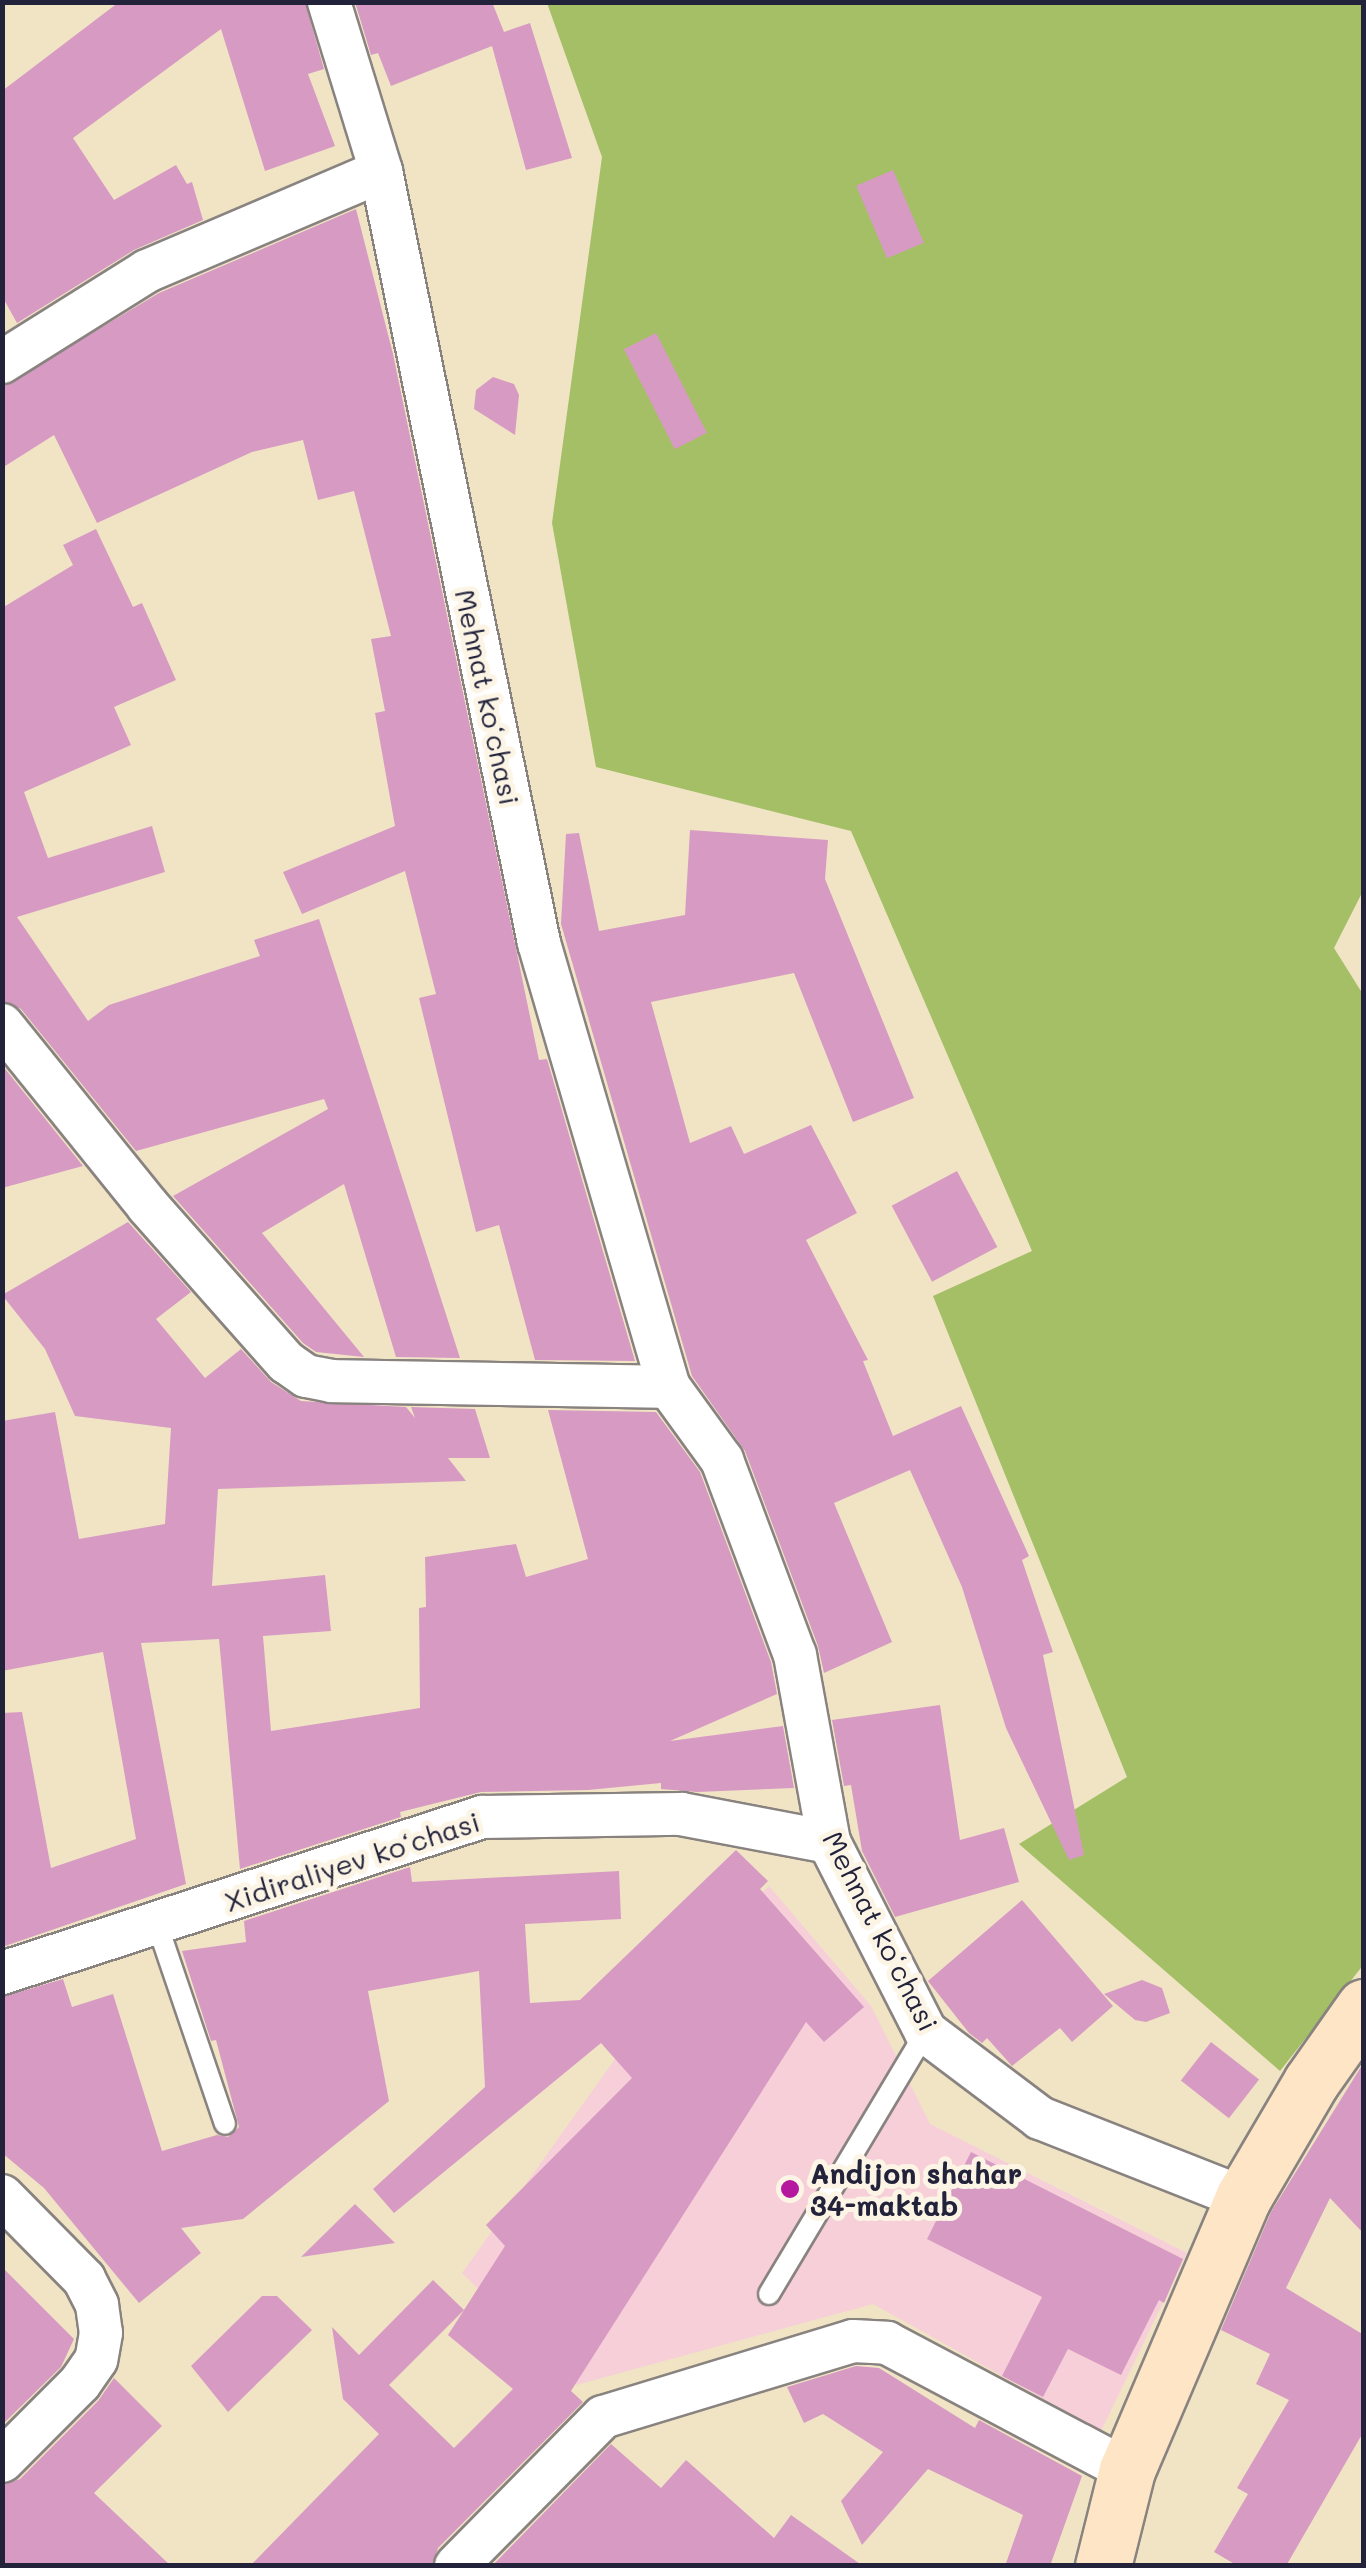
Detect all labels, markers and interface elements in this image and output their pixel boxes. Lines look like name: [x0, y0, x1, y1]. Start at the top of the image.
street label: Mehnat koʻchasi: [449, 586, 527, 808]
street label: Xidiraliyev koʻchasi: [220, 1804, 484, 1918]
street label: Mehnat koʻchasi: [816, 1825, 946, 2037]
place label: Andijon shahar 34-maktab: [810, 2156, 1022, 2222]
marker: Andijon shahar 34-maktab: [779, 2178, 801, 2200]

